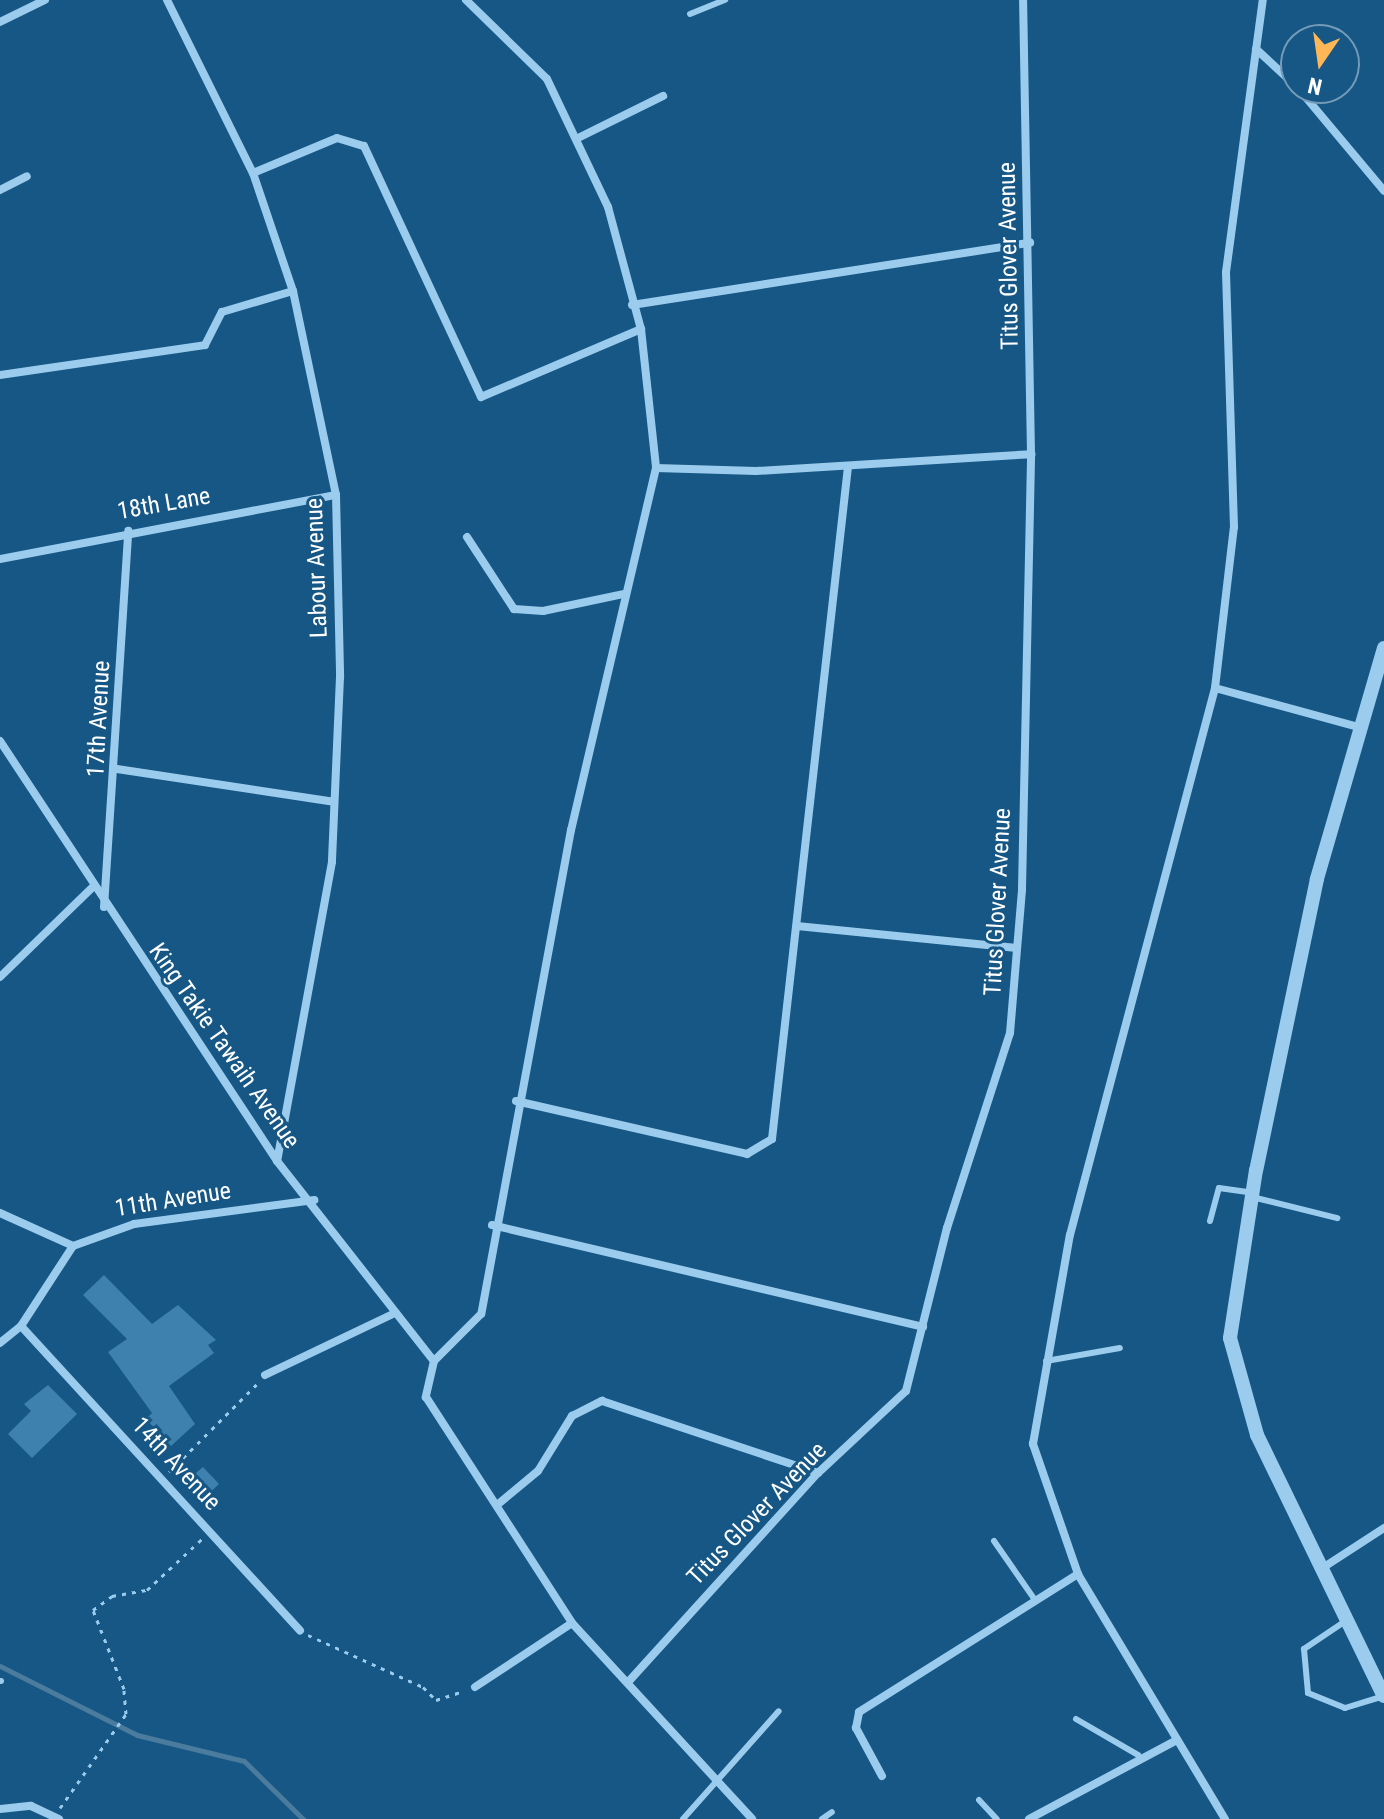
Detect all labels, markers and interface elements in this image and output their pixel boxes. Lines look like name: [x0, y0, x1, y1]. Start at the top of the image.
north arrow: [1280, 24, 1360, 104]
text: N: [1306, 72, 1324, 100]
street label: Titus Glover Avenue: [993, 162, 1025, 350]
street label: 18th Lane: [115, 482, 213, 526]
street label: Labour Avenue: [300, 497, 334, 639]
street label: 17th Avenue: [82, 660, 116, 778]
street label: Titus Glover Avenue: [979, 807, 1017, 997]
street label: King Takie Tawaih Avenue: [142, 937, 306, 1155]
street label: 11th Avenue: [113, 1177, 233, 1223]
street label: 14th Avenue: [126, 1411, 226, 1517]
street label: Titus Glover Avenue: [681, 1436, 833, 1592]

